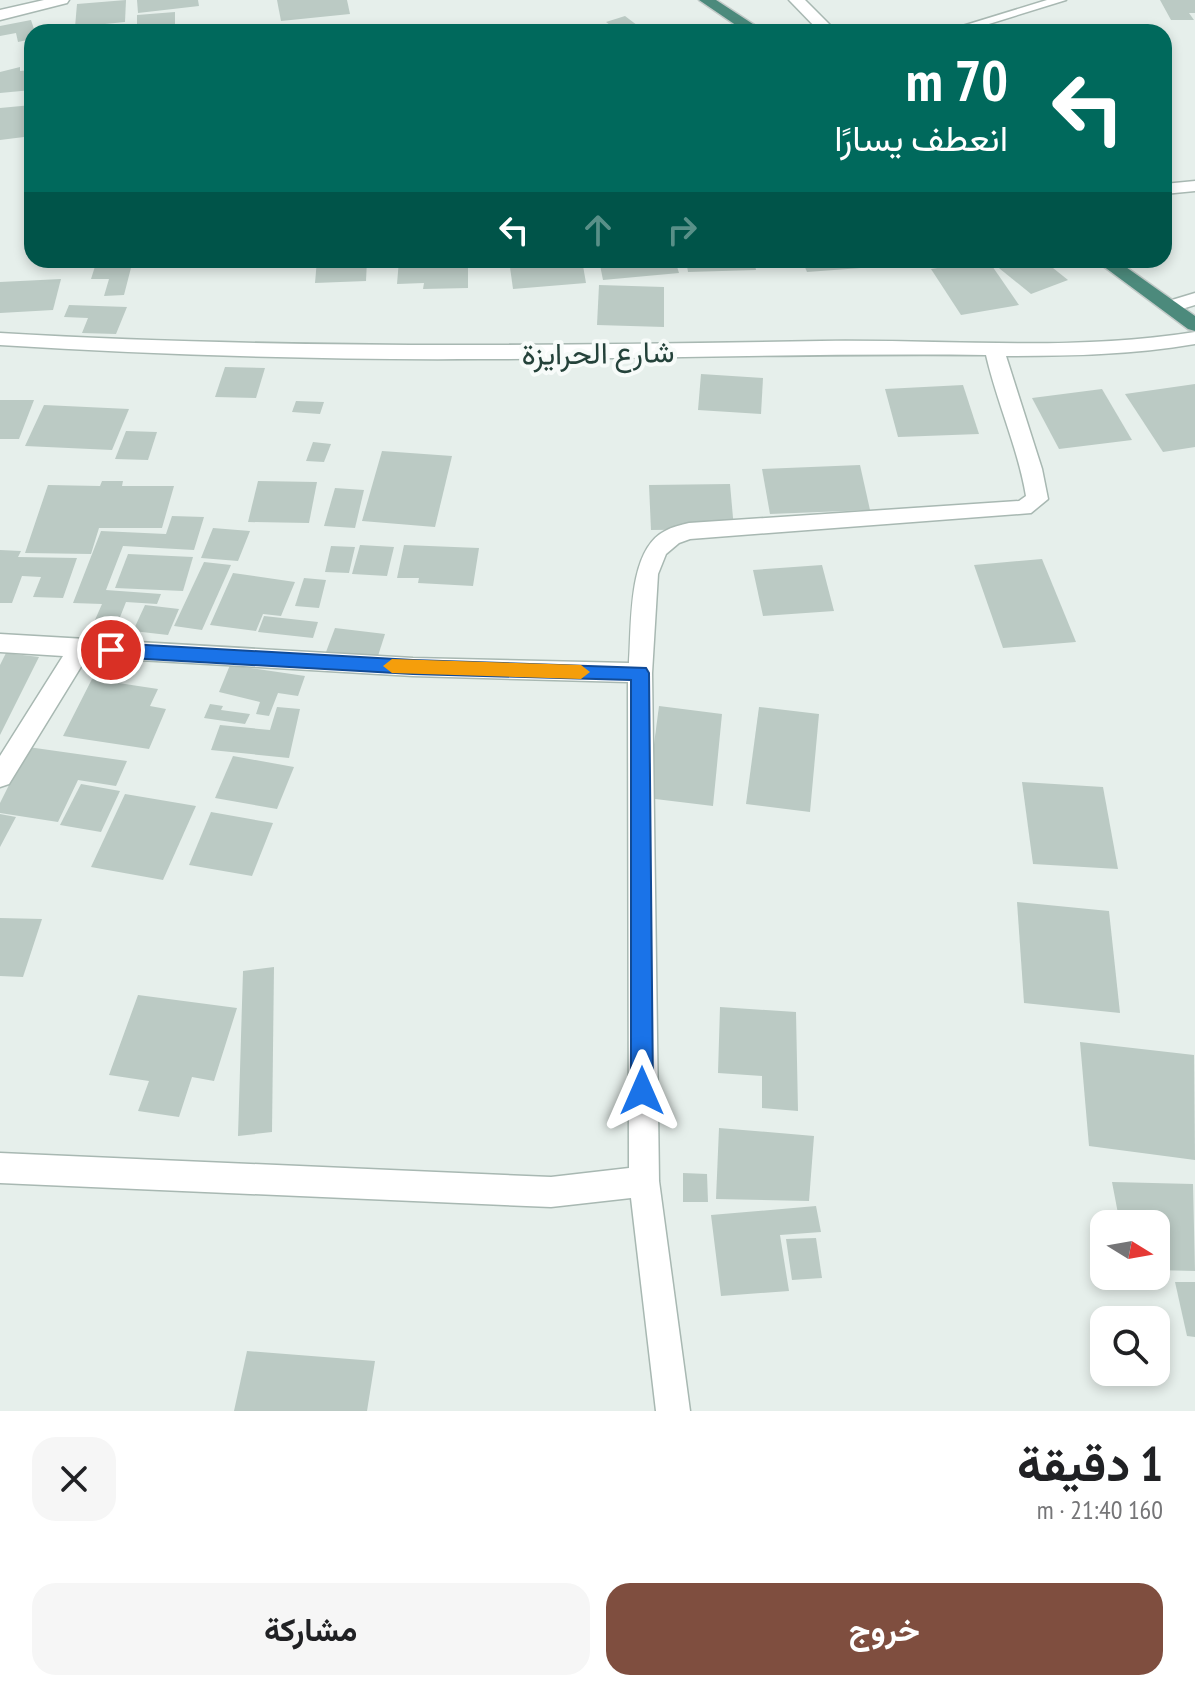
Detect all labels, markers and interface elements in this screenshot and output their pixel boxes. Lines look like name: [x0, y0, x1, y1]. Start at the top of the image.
text: 70 m: [906, 44, 1008, 116]
icon: left: [1036, 56, 1140, 160]
text: انعطف يسارًا: [834, 114, 1008, 161]
icon: left: [492, 208, 536, 252]
icon: ahead: [576, 208, 620, 252]
icon: right: [660, 208, 704, 252]
street label: شارع الحرايزة: [521, 331, 675, 375]
pin: [77, 616, 145, 684]
icon: arrive: [89, 628, 133, 672]
position arrow: [600, 1049, 684, 1133]
north arrow: [1090, 1210, 1170, 1290]
map controls: [1090, 1210, 1170, 1386]
button: search: [1090, 1306, 1170, 1386]
text: 1 دقيقة: [1017, 1432, 1163, 1494]
button: close: [32, 1437, 116, 1521]
text: 160 m · 21:40: [1037, 1493, 1163, 1526]
button: مشاركة: [32, 1583, 590, 1675]
button: خروج: [606, 1583, 1163, 1675]

